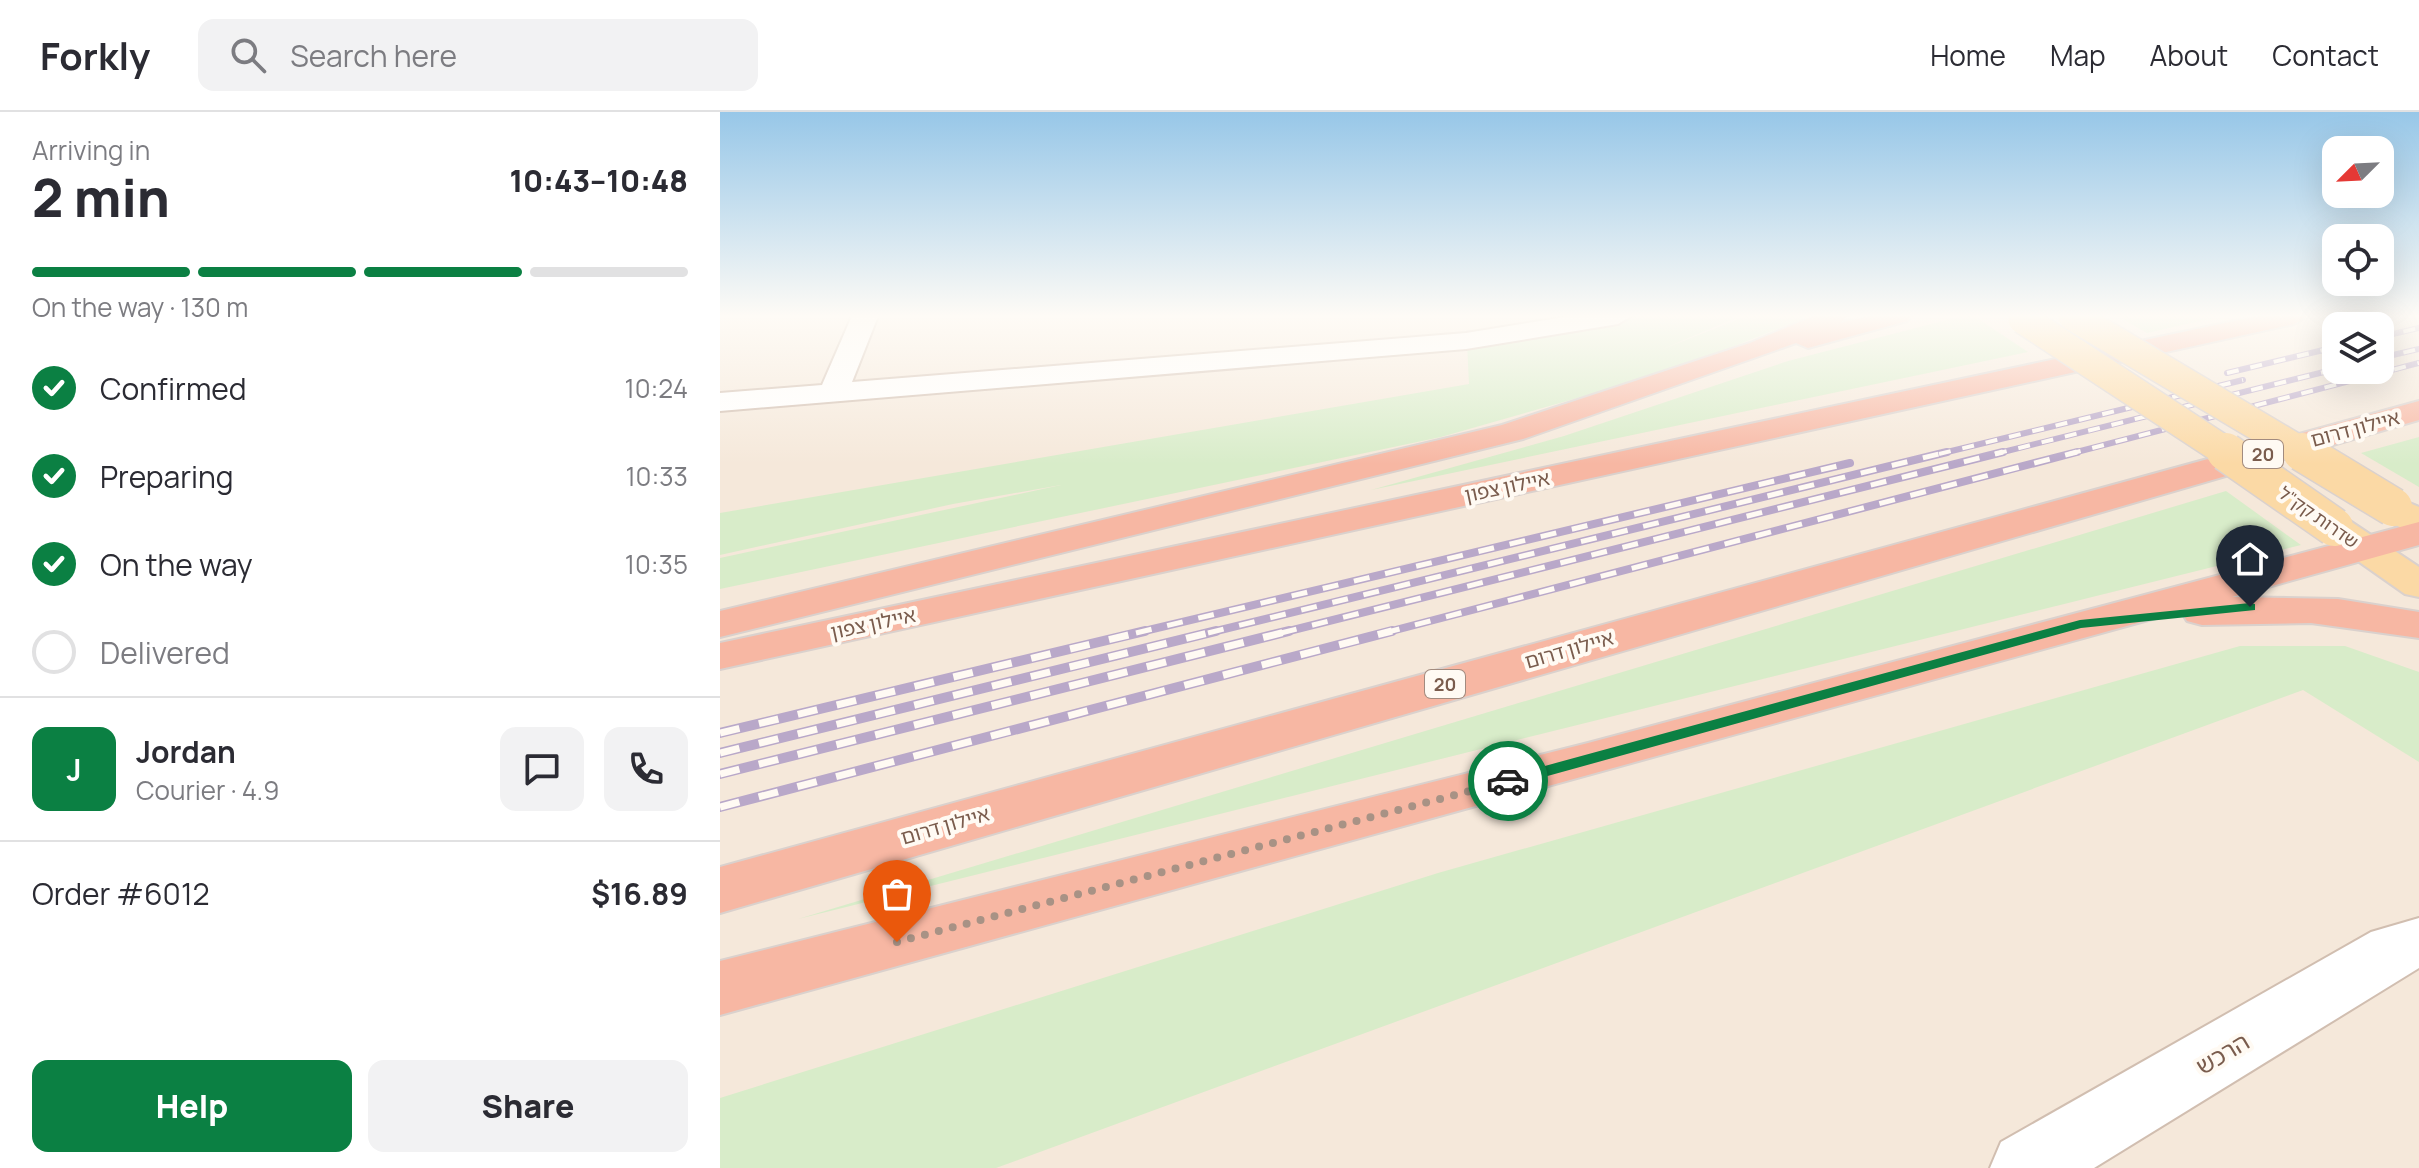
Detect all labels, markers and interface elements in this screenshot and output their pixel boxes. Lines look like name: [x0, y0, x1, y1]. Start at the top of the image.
search box: [198, 19, 758, 91]
text: Forkly: [40, 29, 150, 81]
icon: search: [226, 33, 270, 77]
text: Search here: [290, 35, 457, 76]
text: Home: [1930, 36, 2006, 74]
text: Map: [2050, 36, 2106, 74]
text: About: [2150, 36, 2228, 74]
text: Contact: [2272, 36, 2379, 74]
text: Arriving in: [32, 132, 150, 168]
north arrow: [2322, 136, 2394, 208]
map controls: [2322, 136, 2394, 384]
text: 10:43–10:48: [509, 160, 688, 201]
text: 2 min: [32, 162, 170, 233]
button: locate: [2322, 224, 2394, 296]
text: On the way · 130 m: [32, 289, 248, 325]
button: layers: [2322, 312, 2394, 384]
icon: check: [32, 366, 76, 410]
text: Confirmed: [100, 368, 247, 409]
text: 10:24: [625, 370, 688, 406]
street label: איילון דרום: [2307, 403, 2403, 453]
road number: 20: [2243, 440, 2283, 468]
icon: check: [32, 454, 76, 498]
text: Preparing: [100, 456, 234, 497]
text: 10:33: [625, 458, 688, 494]
street label: איילון צפון: [1462, 464, 1552, 508]
street label: שדרות קק"ל: [2274, 481, 2364, 553]
pin: [2216, 525, 2284, 607]
icon: home: [2228, 537, 2272, 581]
icon: check: [32, 542, 76, 586]
text: On the way: [100, 544, 253, 585]
text: 10:35: [625, 546, 688, 582]
street label: איילון צפון: [828, 601, 918, 645]
street label: איילון דרום: [1521, 623, 1617, 675]
text: Delivered: [100, 632, 230, 673]
road number: 20: [1425, 670, 1465, 698]
button: chat: [500, 727, 584, 811]
button: phone: [604, 727, 688, 811]
text: Jordan: [136, 731, 236, 772]
courier: [1468, 741, 1548, 821]
text: J: [66, 749, 82, 790]
icon: car: [1486, 759, 1530, 803]
text: Courier · 4.9: [136, 772, 279, 808]
street label: איילון דרום: [897, 799, 993, 851]
pin: [863, 860, 931, 942]
icon: bag: [875, 872, 919, 916]
text: Order #6012: [32, 873, 210, 914]
text: $16.89: [591, 873, 688, 914]
street label: הרכש: [2189, 1024, 2255, 1082]
button: Help: [32, 1060, 352, 1152]
button: Share: [368, 1060, 688, 1152]

